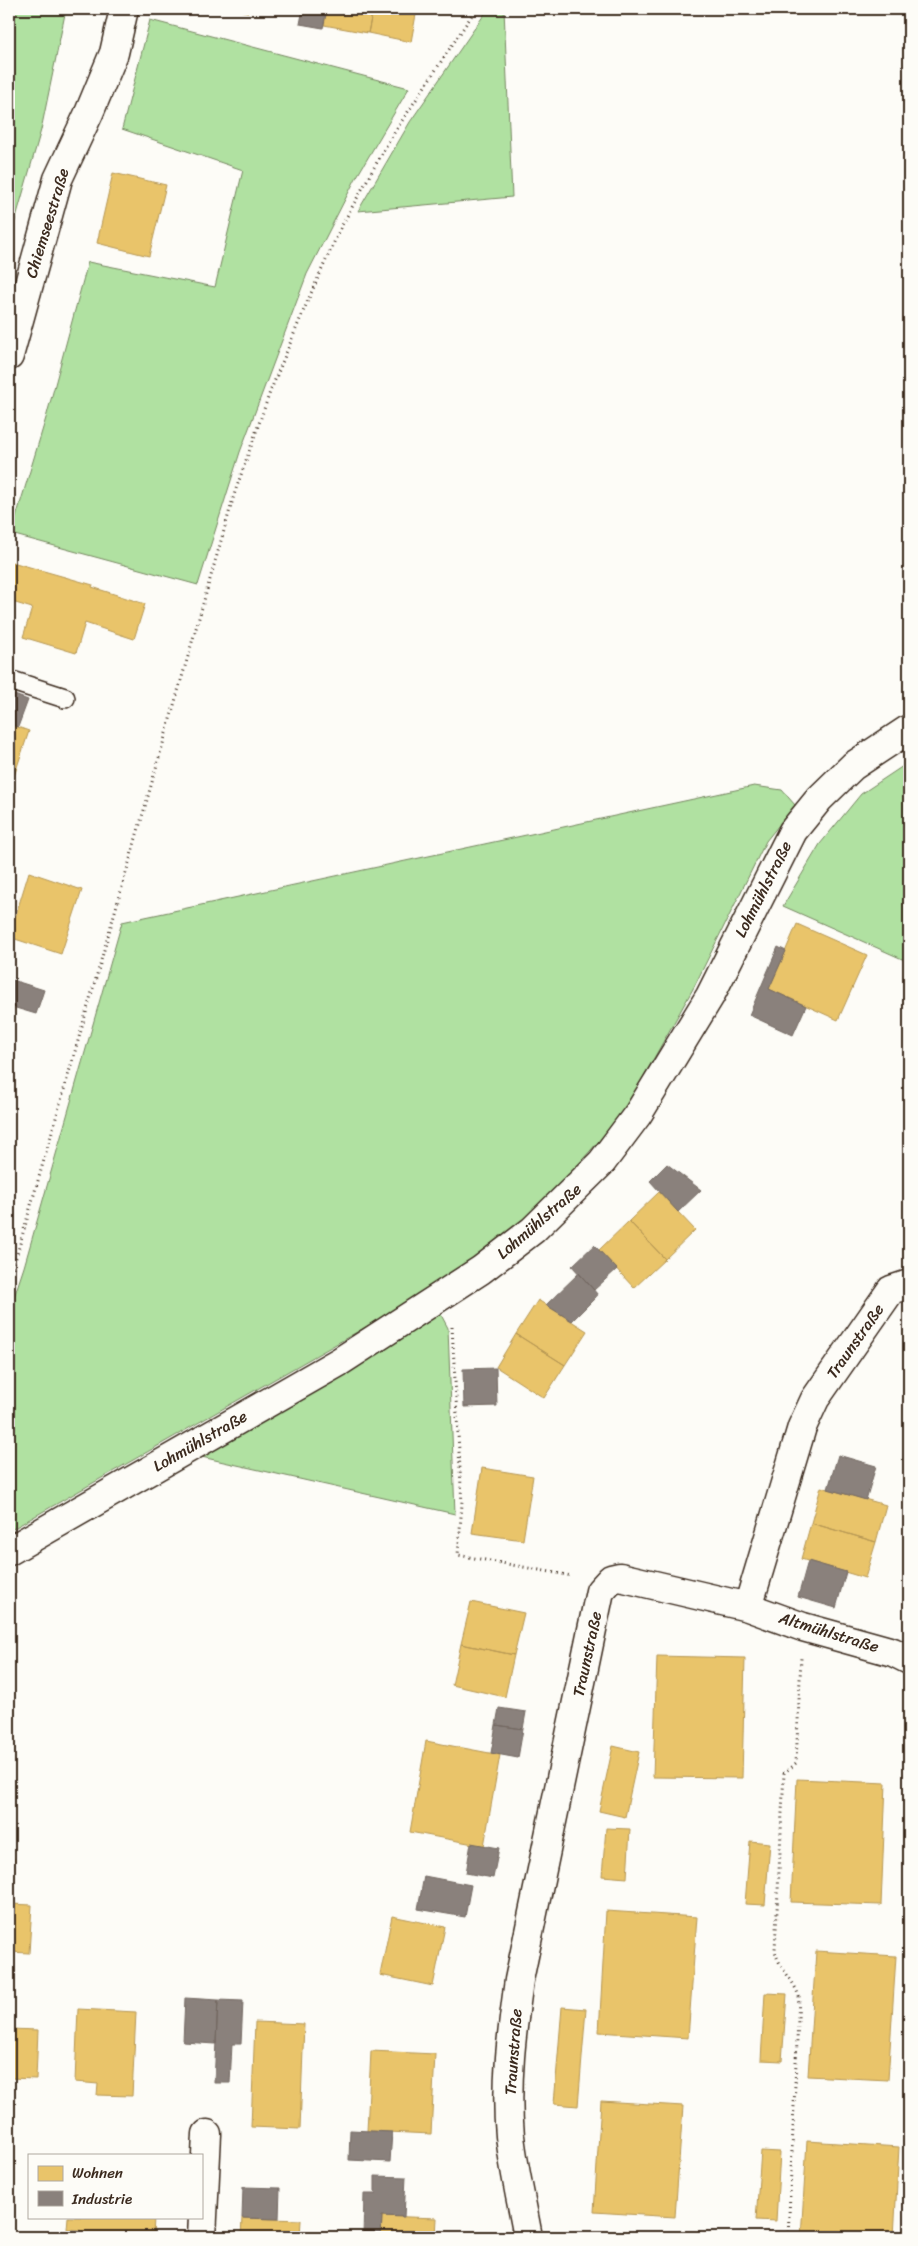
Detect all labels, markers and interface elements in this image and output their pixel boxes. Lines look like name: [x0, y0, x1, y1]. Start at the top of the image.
street label: Chiemseestraße: [17, 164, 78, 282]
street label: Lohmühlstraße: [726, 835, 800, 943]
street label: Lohmühlstraße: [490, 1175, 588, 1267]
street label: Traunstraße: [818, 1297, 892, 1385]
street label: Lohmühlstraße: [147, 1402, 253, 1480]
street label: Altmühlstraße: [774, 1603, 883, 1661]
street label: Traunstraße: [564, 1609, 610, 1699]
street label: Traunstraße: [496, 2008, 530, 2096]
legend: [28, 2154, 202, 2218]
text: Wohnen: [72, 2160, 123, 2186]
text: Industrie: [71, 2186, 132, 2212]

